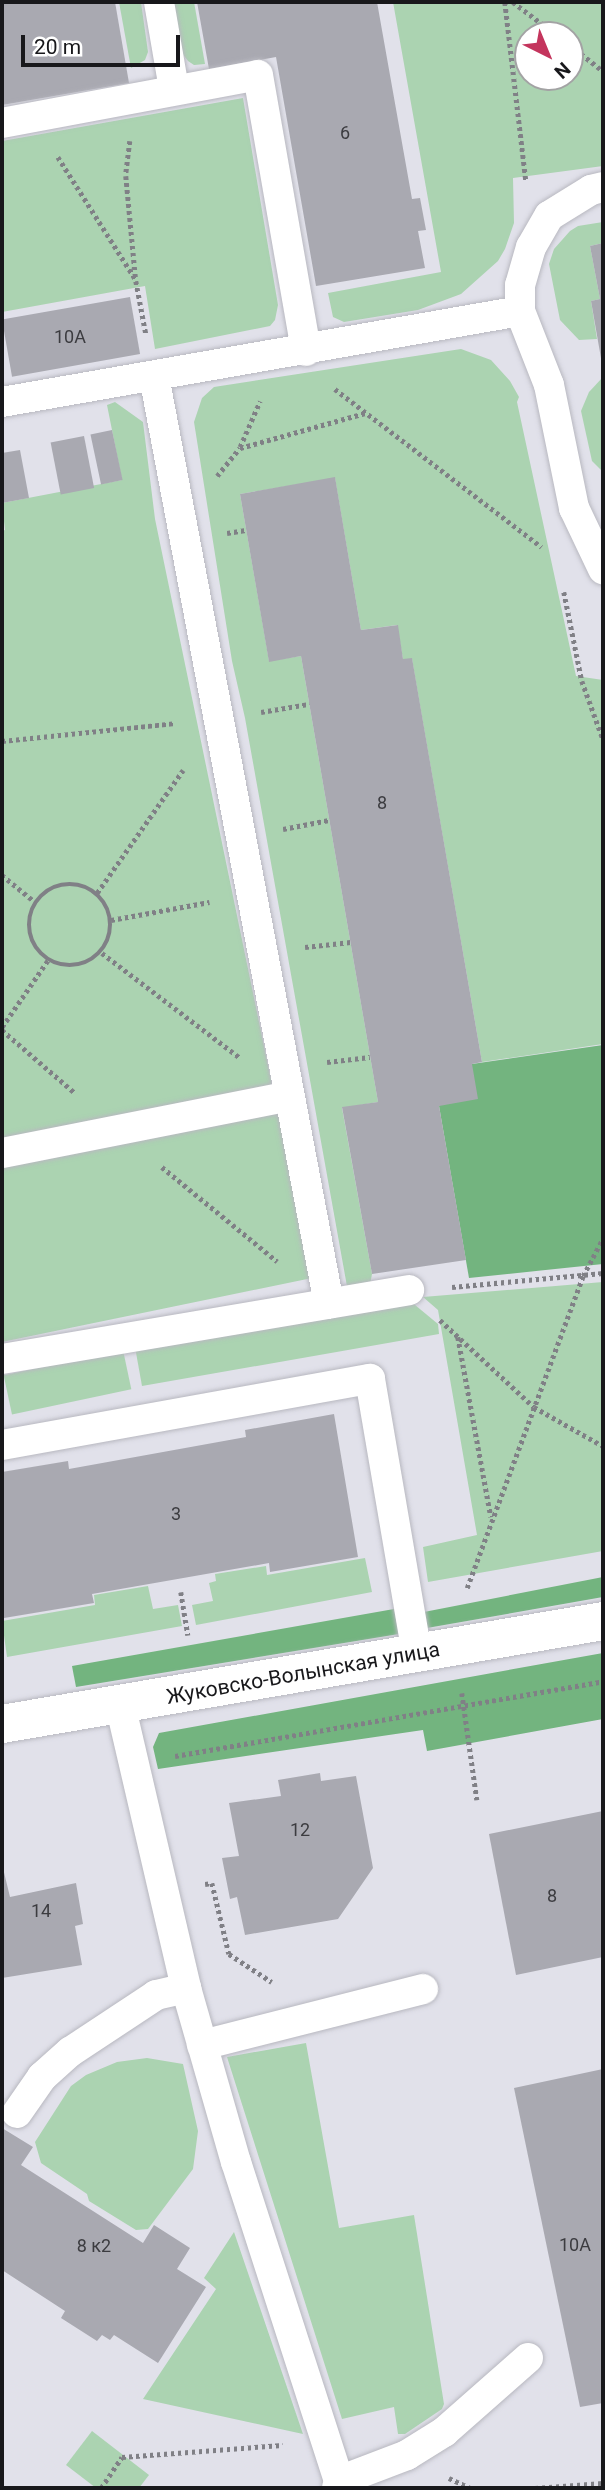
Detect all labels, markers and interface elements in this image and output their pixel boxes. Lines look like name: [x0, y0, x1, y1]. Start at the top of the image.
scale bar: [24, 21, 184, 65]
north arrow: [514, 21, 584, 91]
text: 20 m: [34, 35, 81, 59]
text: N: [550, 57, 575, 83]
house number: 6: [340, 122, 350, 144]
house number: 10А: [54, 326, 86, 348]
house number: 8: [377, 792, 387, 814]
house number: 3: [171, 1503, 181, 1525]
street label: Жуковско-Волынская улица: [164, 1637, 442, 1709]
house number: 12: [290, 1819, 310, 1841]
house number: 8: [547, 1885, 557, 1907]
house number: 14: [31, 1900, 51, 1922]
house number: 10А: [559, 2234, 591, 2256]
house number: 8 к2: [77, 2235, 111, 2257]

